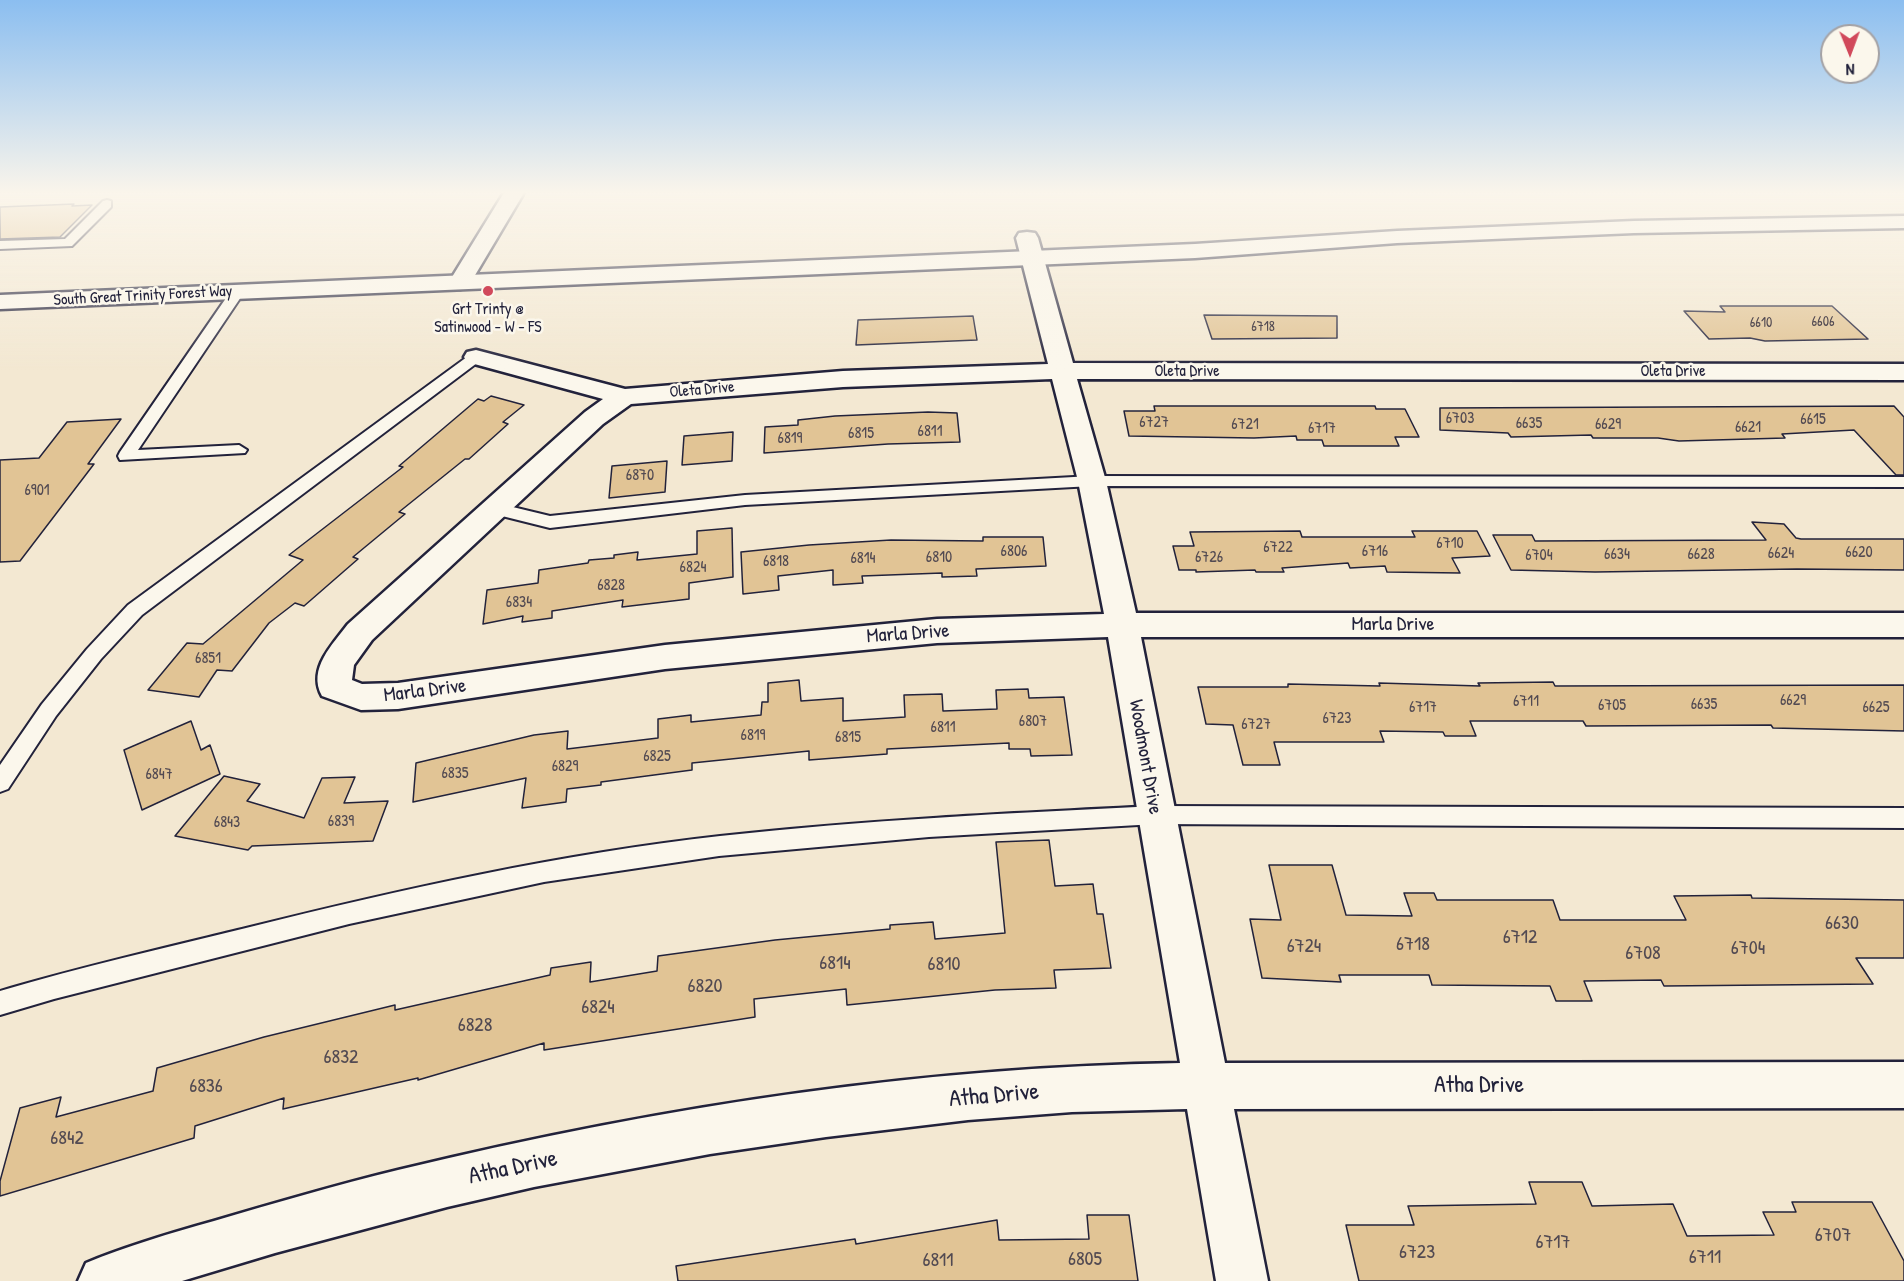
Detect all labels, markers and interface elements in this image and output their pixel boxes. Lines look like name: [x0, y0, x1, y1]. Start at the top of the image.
north arrow: [1820, 24, 1880, 84]
text: N: [1846, 59, 1855, 81]
street label: South Great Trinity Forest Way: [53, 282, 233, 310]
marker: Grt Trinty @ Satinwood - W - FS: [481, 284, 495, 298]
place label: Grt Trinty @ Satinwood - W - FS: [434, 300, 542, 338]
house number: 6606: [1811, 314, 1835, 330]
house number: 6610: [1750, 315, 1772, 331]
house number: 6718: [1251, 319, 1275, 335]
street label: Oleta Drive: [1154, 362, 1220, 382]
street label: Oleta Drive: [1640, 362, 1706, 382]
street label: Oleta Drive: [669, 378, 735, 402]
house number: 6703: [1446, 409, 1474, 429]
house number: 6615: [1800, 410, 1826, 430]
house number: 6727: [1139, 413, 1169, 433]
house number: 6635: [1516, 414, 1542, 434]
house number: 6721: [1231, 415, 1259, 435]
house number: 6629: [1595, 415, 1621, 435]
house number: 6621: [1735, 418, 1761, 438]
house number: 6717: [1308, 419, 1336, 439]
house number: 6811: [918, 422, 942, 442]
house number: 6815: [848, 424, 874, 444]
house number: 6819: [778, 429, 802, 449]
house number: 6870: [626, 466, 654, 486]
house number: 6901: [24, 481, 50, 501]
house number: 6710: [1436, 534, 1464, 554]
house number: 6722: [1263, 538, 1293, 558]
house number: 6806: [1001, 542, 1027, 562]
house number: 6716: [1362, 542, 1388, 562]
house number: 6620: [1845, 543, 1873, 563]
house number: 6624: [1768, 544, 1794, 564]
house number: 6634: [1604, 545, 1630, 565]
house number: 6628: [1687, 545, 1715, 565]
house number: 6704: [1525, 546, 1553, 566]
house number: 6810: [926, 548, 952, 568]
house number: 6726: [1195, 548, 1223, 568]
house number: 6814: [850, 549, 876, 569]
house number: 6818: [763, 552, 789, 572]
house number: 6824: [680, 558, 706, 578]
house number: 6828: [597, 576, 625, 596]
house number: 6834: [506, 593, 532, 613]
street label: Marla Drive: [1352, 613, 1434, 637]
street label: Marla Drive: [866, 619, 950, 649]
house number: 6851: [195, 649, 221, 669]
street label: Marla Drive: [382, 674, 468, 708]
house number: 6629: [1780, 691, 1806, 711]
house number: 6711: [1513, 692, 1539, 712]
house number: 6635: [1691, 695, 1717, 715]
house number: 6705: [1598, 696, 1626, 716]
street label: Woodmont Drive: [1123, 698, 1167, 816]
house number: 6717: [1409, 698, 1437, 718]
house number: 6625: [1862, 698, 1890, 718]
house number: 6723: [1323, 709, 1351, 729]
house number: 6807: [1019, 712, 1047, 732]
house number: 6727: [1241, 715, 1271, 735]
house number: 6811: [931, 718, 955, 738]
house number: 6819: [741, 726, 765, 746]
house number: 6815: [835, 728, 861, 748]
house number: 6825: [643, 747, 671, 767]
house number: 6829: [552, 757, 578, 777]
house number: 6835: [441, 764, 469, 784]
house number: 6847: [145, 765, 173, 785]
house number: 6839: [328, 812, 354, 832]
house number: 6843: [214, 813, 240, 833]
house number: 6630: [1825, 912, 1859, 936]
house number: 6712: [1503, 926, 1537, 950]
house number: 6718: [1396, 933, 1430, 957]
house number: 6724: [1287, 935, 1321, 959]
house number: 6704: [1731, 937, 1765, 961]
house number: 6708: [1625, 942, 1661, 966]
house number: 6814: [819, 952, 851, 976]
house number: 6810: [928, 953, 960, 977]
house number: 6820: [688, 975, 722, 999]
house number: 6824: [581, 996, 615, 1020]
house number: 6828: [458, 1014, 492, 1038]
house number: 6832: [324, 1046, 358, 1070]
street label: Atha Drive: [1434, 1072, 1524, 1100]
house number: 6836: [189, 1075, 223, 1099]
street label: Atha Drive: [948, 1078, 1040, 1114]
house number: 6842: [50, 1127, 84, 1151]
street label: Atha Drive: [466, 1145, 560, 1191]
house number: 6707: [1815, 1224, 1851, 1248]
house number: 6717: [1535, 1231, 1571, 1255]
house number: 6723: [1399, 1241, 1435, 1265]
house number: 6711: [1689, 1246, 1721, 1270]
house number: 6805: [1068, 1248, 1102, 1272]
house number: 6811: [922, 1249, 954, 1273]

